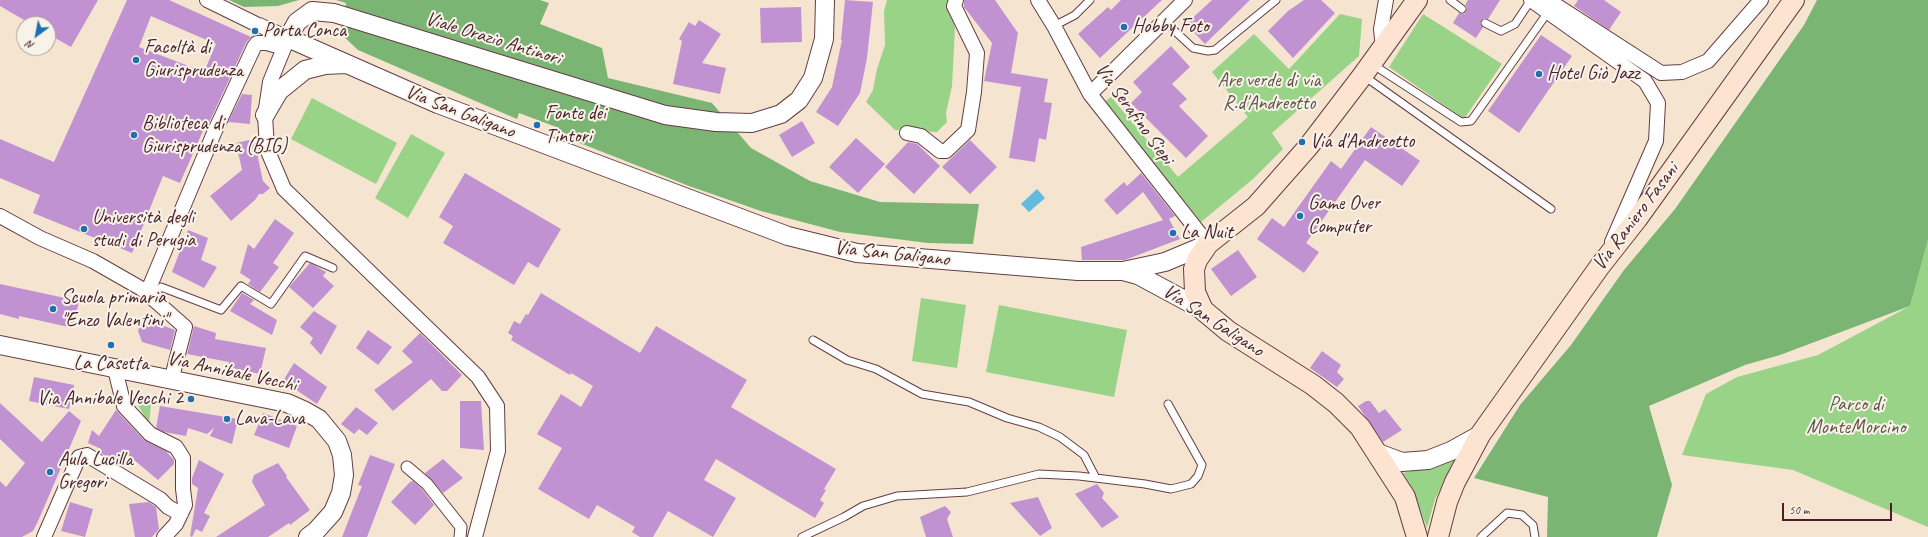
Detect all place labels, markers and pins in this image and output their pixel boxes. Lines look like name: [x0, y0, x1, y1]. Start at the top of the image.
place label: Hobby Foto: [1132, 15, 1209, 39]
place label: Porta Conca: [263, 19, 346, 43]
marker: Hobby Foto: [1119, 22, 1129, 32]
marker: Porta Conca: [250, 26, 260, 36]
place label: Facoltà di Giurisprudenza: [144, 36, 243, 83]
marker: Facoltà di Giurisprudenza: [131, 55, 141, 65]
place label: Hotel Giò Jazz: [1547, 62, 1639, 86]
marker: Hotel Giò Jazz: [1534, 69, 1544, 79]
place label: Fonte dei Tintori: [545, 102, 606, 149]
place label: Biblioteca di Giurisprudenza (BIG): [142, 112, 287, 159]
marker: Fonte dei Tintori: [532, 120, 542, 130]
marker: Biblioteca di Giurisprudenza (BIG): [129, 130, 139, 140]
place label: Via d'Andreotto: [1310, 130, 1414, 154]
marker: Via d'Andreotto: [1297, 137, 1307, 147]
place label: Game Over Computer: [1308, 192, 1380, 239]
place label: Università degli studi di Perugia: [92, 206, 195, 253]
marker: Game Over Computer: [1295, 211, 1305, 221]
place label: La Nuit: [1181, 221, 1233, 245]
marker: Università degli studi di Perugia: [79, 224, 89, 234]
marker: La Nuit: [1168, 228, 1178, 238]
place label: Scuola primaria "Enzo Valentini": [61, 286, 168, 333]
marker: Scuola primaria "Enzo Valentini": [48, 304, 58, 314]
marker: La Casetta: [106, 340, 116, 350]
place label: La Casetta: [73, 352, 149, 376]
place label: Via Annibale Vecchi 2: [37, 387, 183, 411]
marker: Via Annibale Vecchi 2: [186, 394, 196, 404]
place label: Lava-Lava: [235, 407, 305, 431]
marker: Lava-Lava: [222, 414, 232, 424]
place label: Aula Lucilla Gregori: [58, 448, 133, 495]
marker: Aula Lucilla Gregori: [45, 467, 55, 477]

